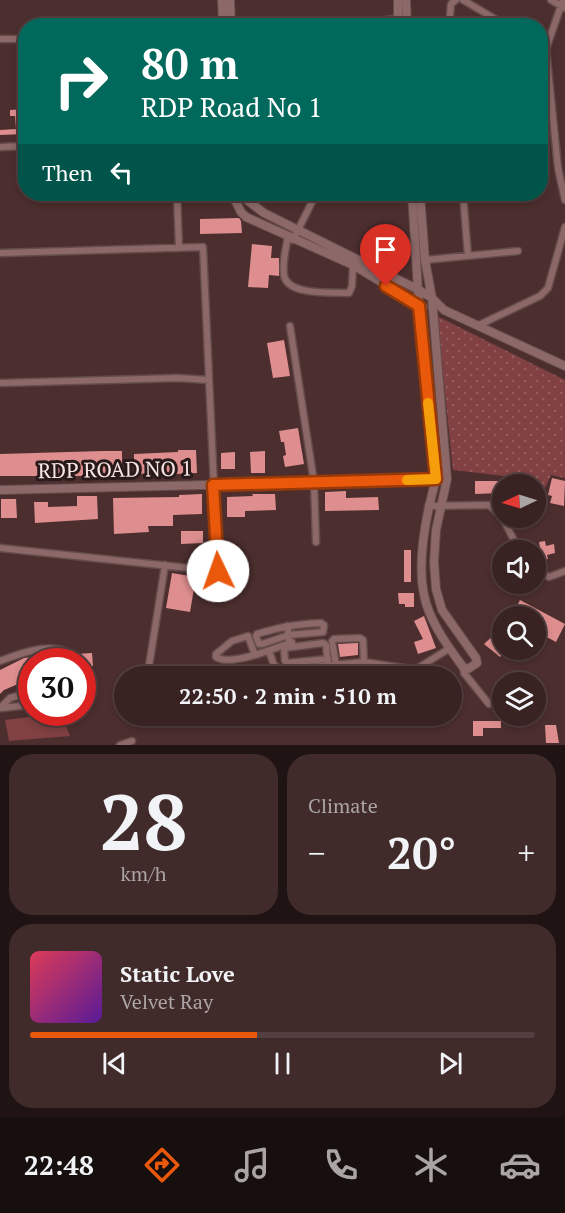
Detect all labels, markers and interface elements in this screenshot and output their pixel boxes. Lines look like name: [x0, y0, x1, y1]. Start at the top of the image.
text: 80 m: [141, 35, 239, 91]
icon: right: [42, 42, 120, 120]
text: RDP Road No 1: [141, 89, 322, 125]
icon: left: [105, 156, 138, 189]
text: Then: [42, 158, 93, 187]
pin: [360, 224, 411, 286]
icon: arrive: [369, 233, 402, 266]
street label: RDP ROAD NO 1: [38, 454, 192, 484]
north arrow: [492, 474, 546, 528]
map controls: [492, 474, 546, 726]
position arrow: [186, 539, 250, 603]
button: sound: [492, 540, 546, 594]
button: search: [492, 606, 546, 660]
speed limit sign: 30: [18, 648, 96, 726]
button: layers: [492, 672, 546, 726]
text: 22:50 · 2 min · 510 m: [179, 681, 397, 710]
text: 28: [99, 769, 188, 872]
text: Climate: [308, 792, 378, 819]
text: 20°: [387, 822, 456, 882]
text: −: [308, 831, 326, 874]
text: +: [517, 831, 535, 874]
text: km/h: [120, 860, 167, 887]
text: Static Love: [120, 959, 235, 988]
text: Velvet Ray: [120, 988, 213, 1015]
icon: previous: [98, 1047, 131, 1080]
icon: pause: [266, 1047, 299, 1080]
icon: next: [434, 1047, 467, 1080]
icon: directions: [141, 1144, 183, 1186]
icon: music: [231, 1144, 273, 1186]
icon: phone: [320, 1144, 362, 1186]
icon: climate: [410, 1144, 452, 1186]
icon: car: [499, 1144, 541, 1186]
text: 22:48: [24, 1147, 94, 1183]

